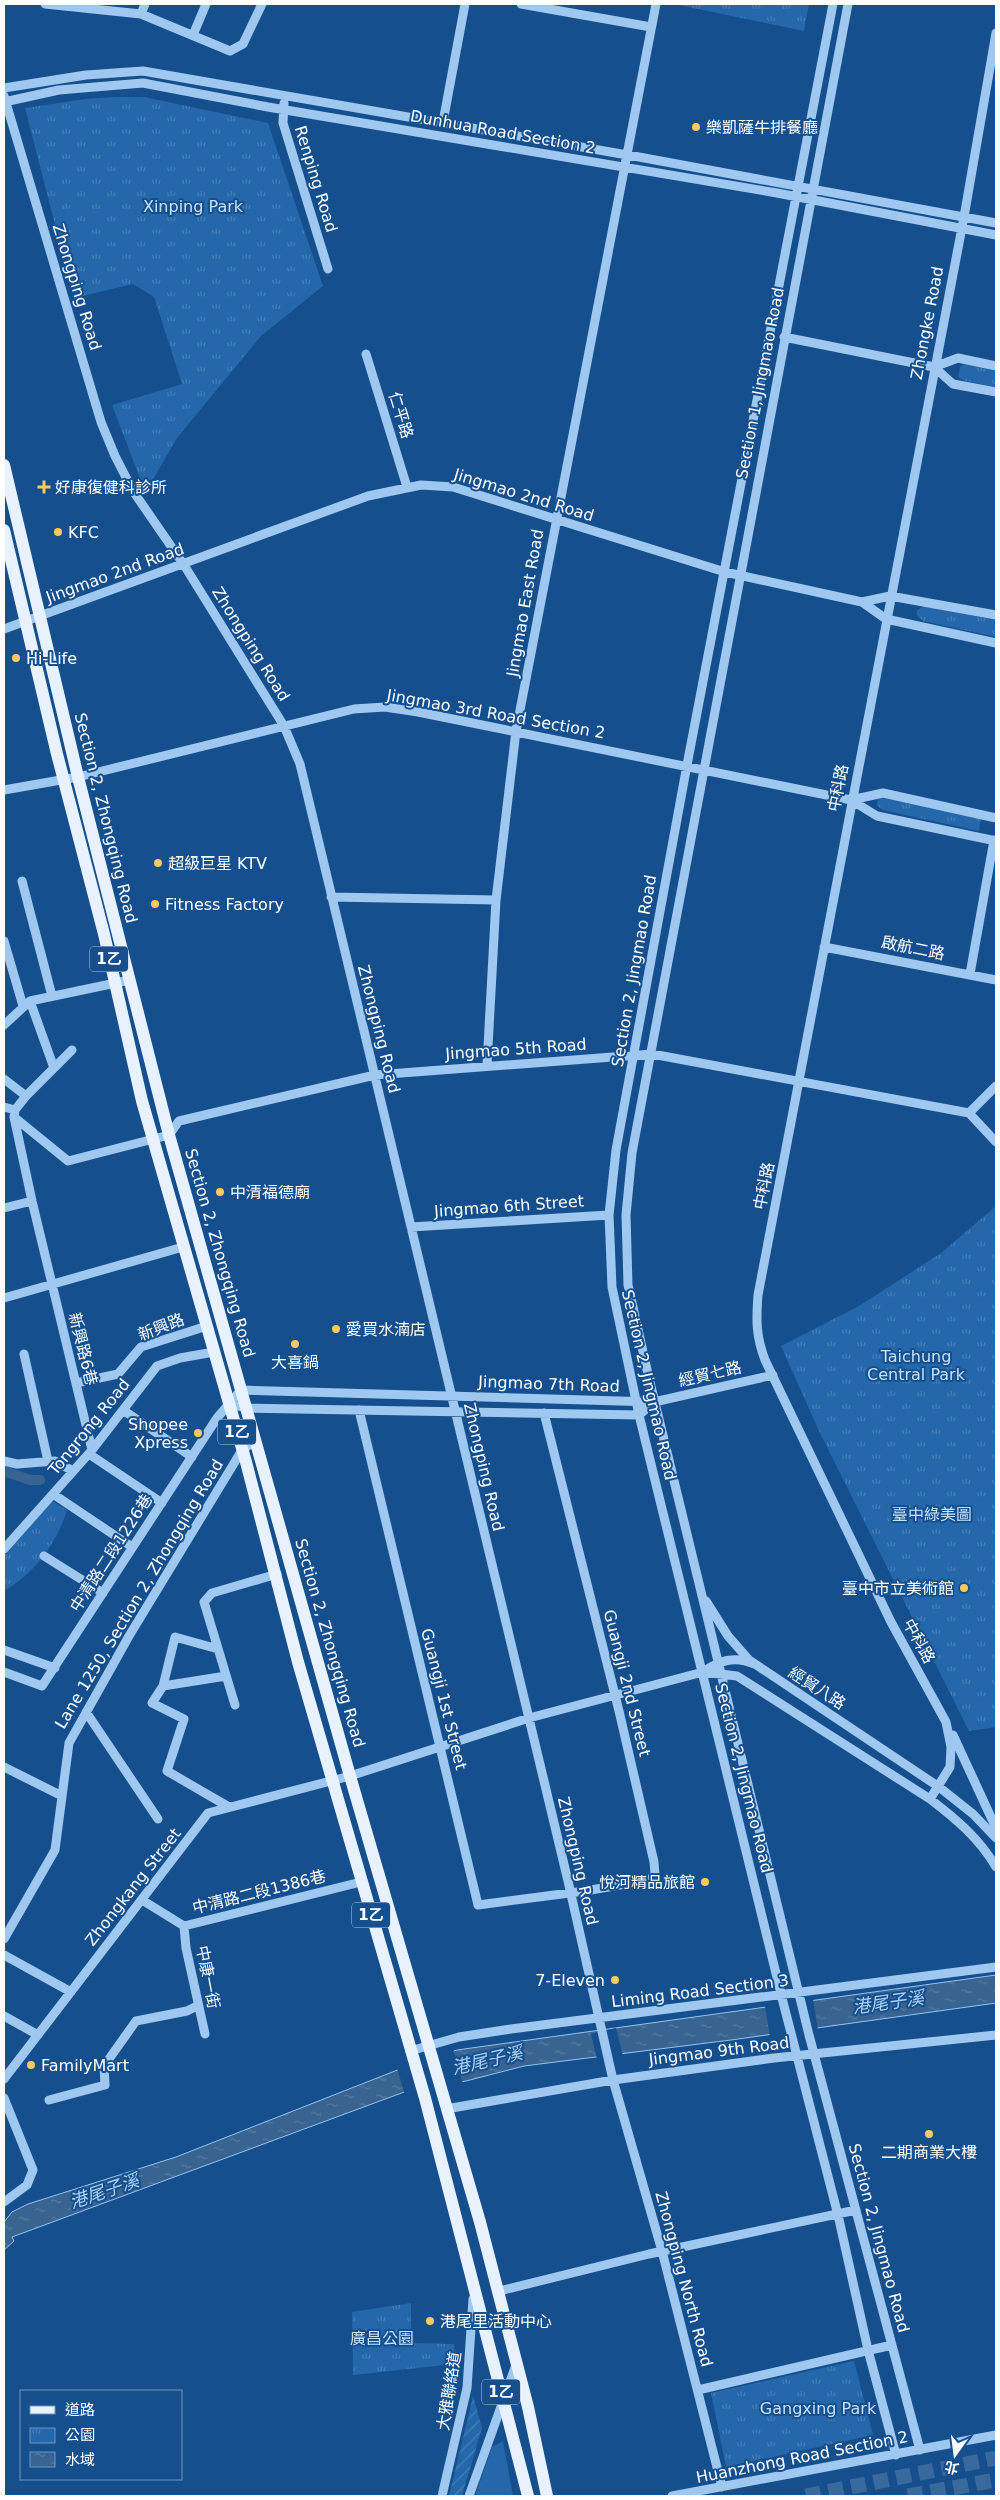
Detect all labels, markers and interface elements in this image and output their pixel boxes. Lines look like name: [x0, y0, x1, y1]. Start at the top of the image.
street label: Dunhua Road Section 2: [409, 106, 597, 158]
place label: 樂凱薩牛排餐廳: [706, 118, 818, 137]
marker: 樂凱薩牛排餐廳: [690, 121, 702, 133]
street label: Renping Road: [291, 123, 341, 235]
park label: Xinping Park: [143, 197, 244, 216]
street label: Zhongping Road: [49, 221, 105, 353]
street label: Zhongke Road: [907, 265, 947, 381]
street label: Section 1, Jingmao Road: [732, 286, 788, 480]
street label: 仁平路: [385, 389, 417, 441]
street label: Jingmao 2nd Road: [451, 464, 596, 525]
place label: 好康復健科診所: [55, 478, 167, 497]
marker: 好康復健科診所: [37, 480, 51, 494]
place label: KFC: [68, 523, 99, 542]
marker: KFC: [52, 526, 64, 538]
street label: Jingmao East Road: [502, 528, 547, 679]
street label: Jingmao 2nd Road: [42, 539, 187, 607]
street label: Zhongping Road: [208, 583, 294, 705]
place label: Hi-Life: [26, 649, 77, 668]
marker: Hi-Life: [10, 652, 22, 664]
street label: Jingmao 3rd Road Section 2: [384, 685, 607, 743]
street label: Section 2, Zhongqing Road: [71, 711, 141, 925]
street label: 中科路: [824, 763, 852, 813]
place label: 超級巨星 KTV: [168, 854, 267, 873]
marker: 超級巨星 KTV: [152, 857, 164, 869]
street label: Section 2, Jingmao Road: [608, 873, 660, 1069]
place label: Fitness Factory: [165, 895, 284, 914]
marker: Fitness Factory: [149, 898, 161, 910]
street label: 啟航二路: [880, 933, 946, 963]
road number: 1乙: [90, 946, 128, 972]
street label: Zhongping Road: [354, 963, 404, 1095]
street label: Jingmao 5th Road: [444, 1035, 587, 1063]
street label: Section 2, Zhongqing Road: [181, 1146, 259, 1360]
street label: 中科路: [750, 1161, 778, 1211]
place label: 中清福德廟: [230, 1183, 310, 1202]
marker: 中清福德廟: [214, 1186, 226, 1198]
street label: Jingmao 6th Street: [433, 1191, 584, 1221]
street label: Section 2, Jingmao Road: [618, 1288, 680, 1482]
street label: 新興路: [135, 1310, 187, 1344]
street label: 新興路6巷: [65, 1311, 101, 1387]
place label: 愛買水湳店: [346, 1320, 426, 1339]
marker: 愛買水湳店: [330, 1323, 342, 1335]
marker: 大喜鍋: [289, 1338, 301, 1350]
park label: Taichung Central Park: [867, 1347, 966, 1384]
place label: 大喜鍋: [271, 1353, 319, 1372]
street label: 經貿七路: [677, 1358, 743, 1390]
street label: Jingmao 7th Road: [477, 1372, 620, 1396]
street label: Tongrong Road: [44, 1375, 134, 1480]
street label: Zhongping Road: [460, 1401, 508, 1533]
place label: Shopee Xpress: [128, 1415, 188, 1452]
road number: 1乙: [218, 1420, 256, 1444]
marker: Shopee Xpress: [192, 1427, 204, 1439]
street label: Lane 1250, Section 2, Zhongqing Road: [51, 1456, 227, 1732]
street label: 中清路二段1226巷: [66, 1490, 156, 1616]
park label: 臺中綠美圖: [892, 1505, 972, 1524]
street label: Section 2, Zhongqing Road: [291, 1536, 369, 1750]
place label: 臺中市立美術館: [842, 1579, 954, 1598]
marker: 臺中市立美術館: [958, 1582, 970, 1594]
street label: Guangji 2nd Street: [600, 1608, 654, 1758]
street label: 中科路: [899, 1615, 939, 1667]
street label: Guangji 1st Street: [417, 1626, 471, 1772]
street label: 經貿八路: [785, 1663, 849, 1713]
street label: Section 2, Jingmao Road: [711, 1681, 777, 1875]
street label: Zhongping Road: [554, 1795, 602, 1927]
street label: Zhongkang Street: [81, 1824, 185, 1950]
street label: 中清路二段1386巷: [190, 1866, 328, 1918]
place label: 悅河精品旅館: [599, 1873, 695, 1892]
marker: 悅河精品旅館: [699, 1876, 711, 1888]
road number: 1乙: [352, 1902, 390, 1928]
street label: 中康一街: [193, 1944, 223, 2010]
place label: 7-Eleven: [535, 1971, 605, 1990]
street label: Liming Road Section 3: [610, 1971, 790, 2011]
marker: 7-Eleven: [609, 1974, 621, 1986]
water label: 港尾子溪: [851, 1986, 928, 2017]
street label: Jingmao 9th Road: [647, 2033, 790, 2069]
water label: 港尾子溪: [450, 2041, 527, 2078]
place label: FamilyMart: [41, 2056, 129, 2075]
marker: FamilyMart: [25, 2059, 37, 2071]
marker: 二期商業大樓: [923, 2128, 935, 2140]
street label: Section 2, Jingmao Road: [845, 2141, 913, 2335]
place label: 二期商業大樓: [881, 2143, 977, 2162]
water label: 港尾子溪: [67, 2168, 144, 2213]
street label: Zhongping North Road: [651, 2189, 717, 2369]
place label: 港尾里活動中心: [440, 2312, 552, 2331]
marker: 港尾里活動中心: [424, 2315, 436, 2327]
park label: 廣昌公園: [350, 2329, 414, 2348]
street label: 大雅聯絡道: [433, 2350, 465, 2432]
road number: 1乙: [482, 2380, 520, 2404]
legend: [20, 2390, 182, 2480]
park label: Gangxing Park: [760, 2399, 877, 2418]
text: 道路: [65, 2401, 95, 2419]
text: 公園: [65, 2426, 95, 2444]
street label: Huanzhong Road Section 2: [694, 2427, 910, 2487]
north arrow: [930, 2430, 980, 2480]
text: 水域: [65, 2451, 95, 2469]
text: 北: [943, 2458, 961, 2477]

